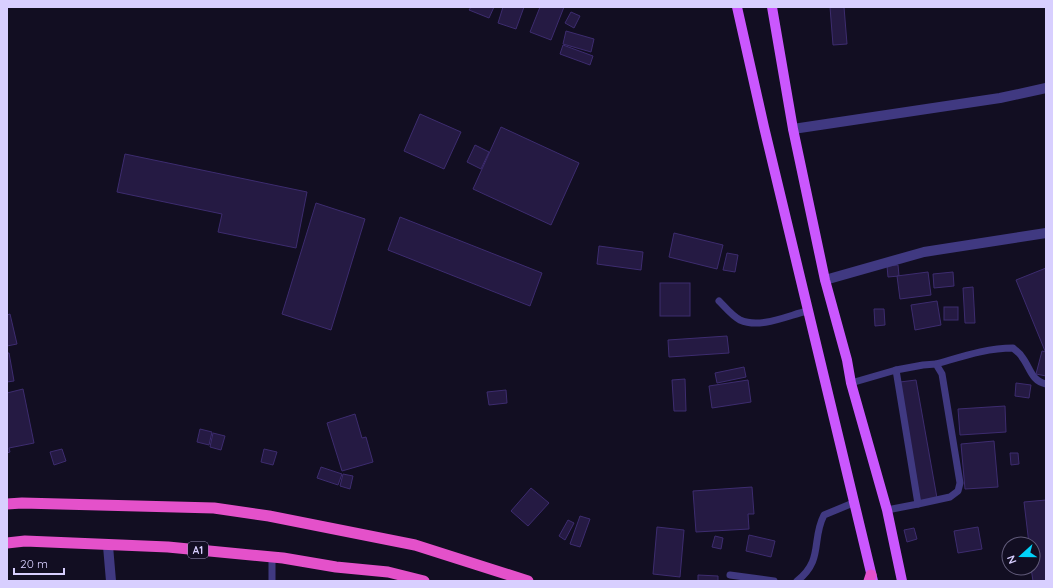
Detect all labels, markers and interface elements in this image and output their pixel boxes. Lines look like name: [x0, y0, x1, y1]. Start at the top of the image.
north arrow: [1001, 536, 1041, 576]
road number: A1: [188, 542, 208, 558]
scale bar: [14, 550, 64, 576]
text: N: [1004, 553, 1020, 566]
text: 20 m: [20, 556, 48, 571]

